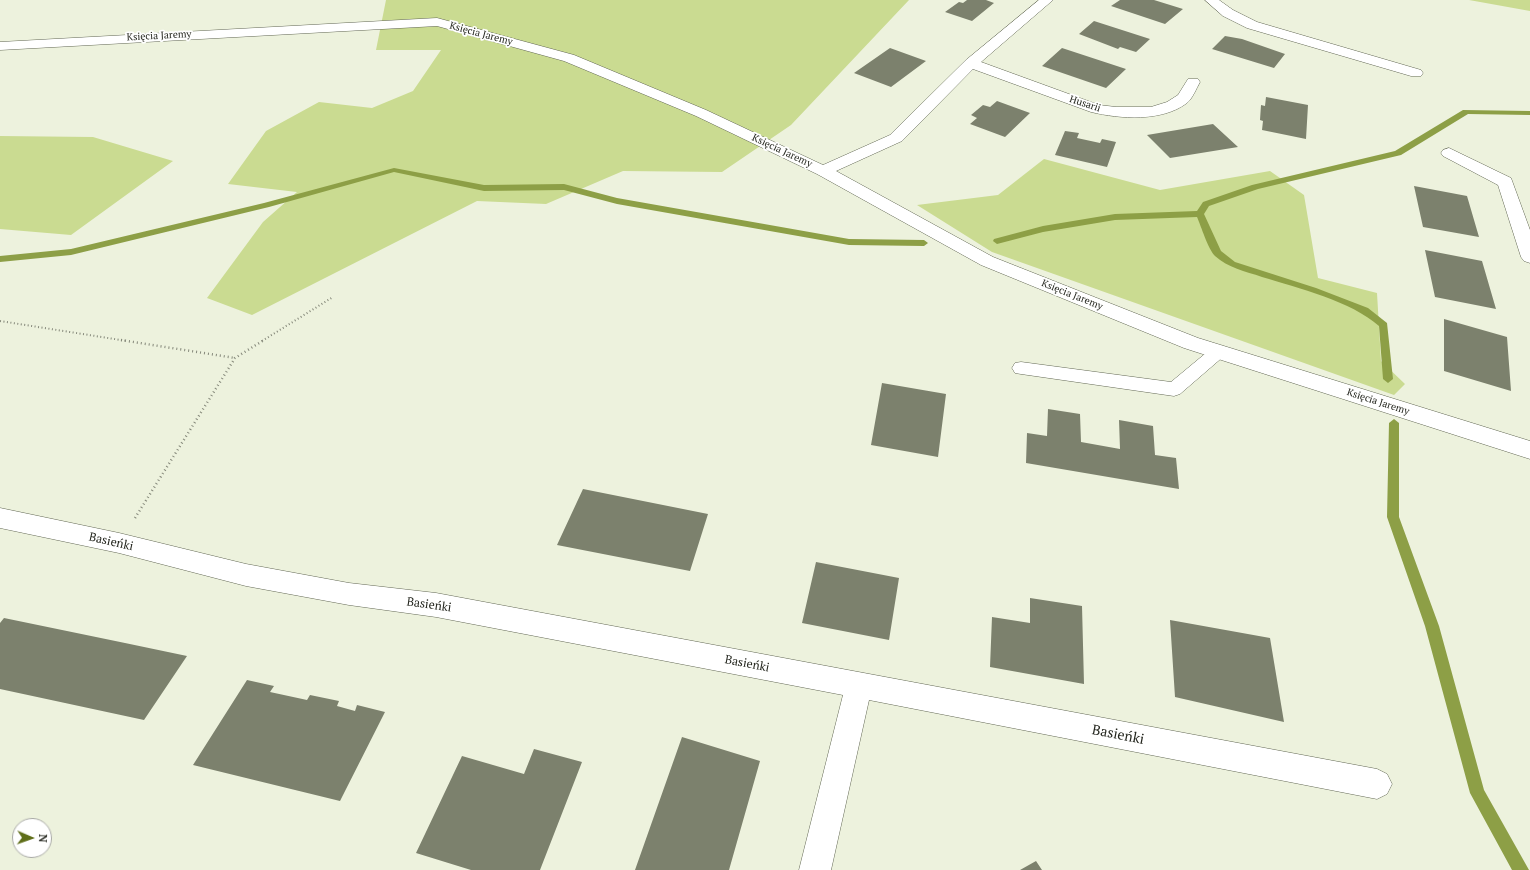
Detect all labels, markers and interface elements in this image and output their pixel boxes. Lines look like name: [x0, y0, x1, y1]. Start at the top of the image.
street label: Księcia Jaremy: [448, 20, 514, 48]
street label: Księcia Jaremy: [126, 28, 192, 44]
street label: Husarii: [1068, 93, 1102, 115]
street label: Księcia Jaremy: [750, 132, 814, 170]
street label: Księcia Jaremy: [1040, 277, 1104, 313]
street label: Księcia Jaremy: [1345, 386, 1411, 418]
street label: Basieńki: [87, 530, 135, 554]
street label: Basieńki: [406, 595, 452, 615]
street label: Basieńki: [723, 653, 771, 675]
street label: Basieńki: [1091, 722, 1145, 748]
north arrow: [12, 818, 52, 858]
text: N: [36, 834, 50, 843]

